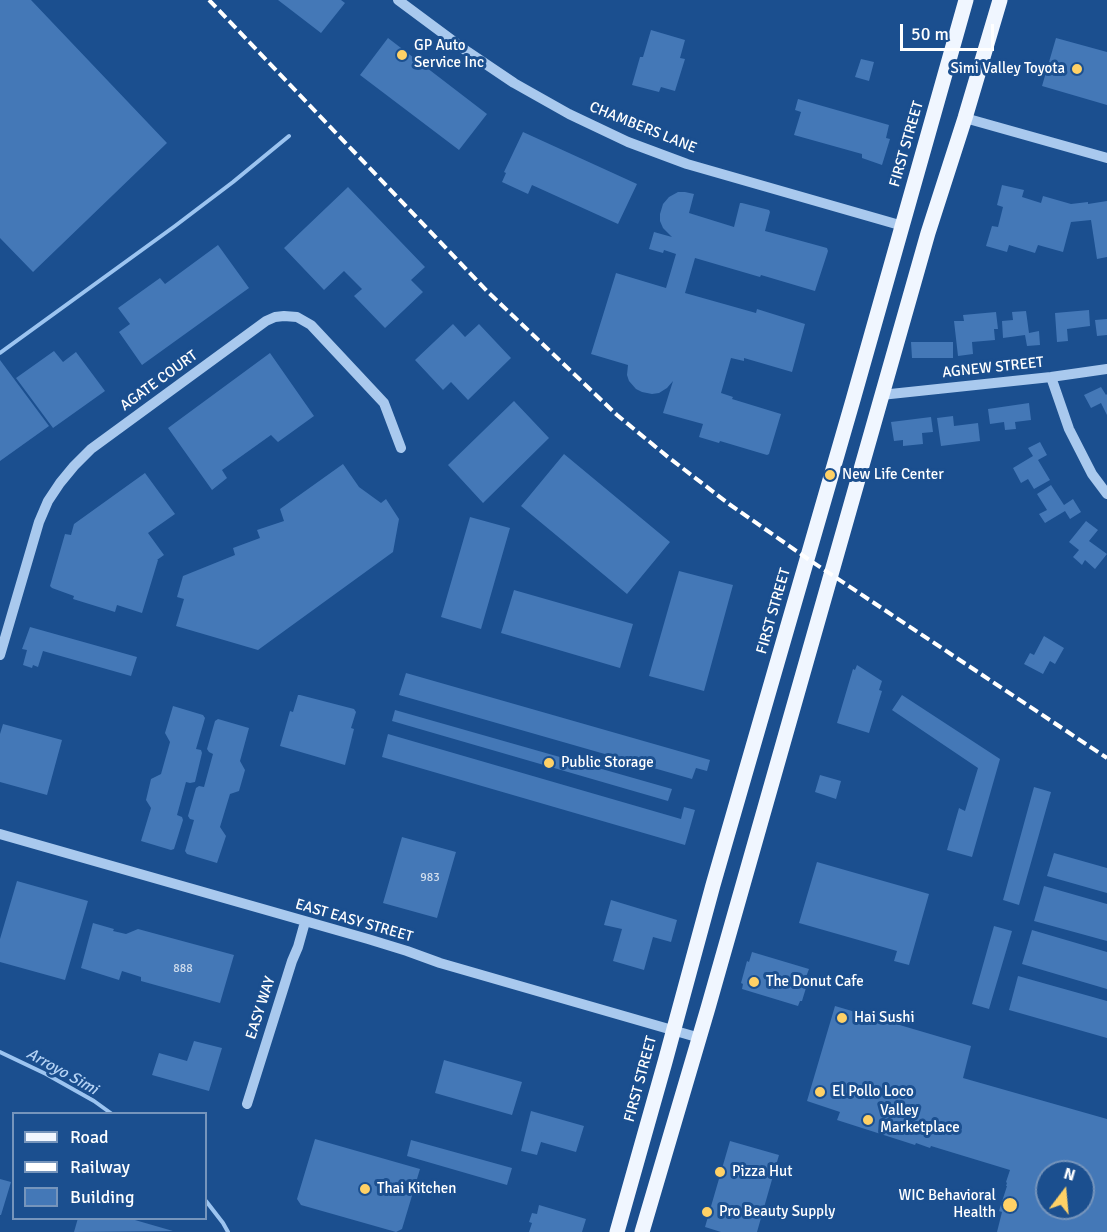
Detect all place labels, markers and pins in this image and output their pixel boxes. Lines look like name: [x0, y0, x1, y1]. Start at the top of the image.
place label: GP Auto Service Inc: [414, 37, 484, 72]
marker: GP Auto Service Inc: [395, 48, 409, 62]
place label: Simi Valley Toyota: [950, 60, 1065, 78]
marker: Simi Valley Toyota: [1070, 62, 1084, 76]
place label: New Life Center: [842, 466, 944, 484]
marker: New Life Center: [823, 468, 837, 482]
place label: Public Storage: [561, 754, 654, 772]
marker: Public Storage: [542, 756, 556, 770]
place label: The Donut Cafe: [766, 973, 864, 991]
marker: The Donut Cafe: [747, 975, 761, 989]
place label: Hai Sushi: [854, 1009, 914, 1027]
marker: Hai Sushi: [835, 1011, 849, 1025]
place label: El Pollo Loco: [832, 1083, 914, 1101]
marker: El Pollo Loco: [813, 1085, 827, 1099]
place label: Valley Marketplace: [880, 1102, 960, 1137]
marker: Valley Marketplace: [861, 1113, 875, 1127]
place label: Pizza Hut: [732, 1163, 792, 1181]
marker: Pizza Hut: [713, 1165, 727, 1179]
place label: Thai Kitchen: [377, 1180, 457, 1198]
marker: Thai Kitchen: [358, 1182, 372, 1196]
place label: WIC Behavioral Health: [898, 1187, 996, 1222]
marker: WIC Behavioral Health: [1001, 1196, 1019, 1214]
place label: Pro Beauty Supply: [719, 1203, 835, 1221]
marker: Pro Beauty Supply: [700, 1205, 714, 1219]

